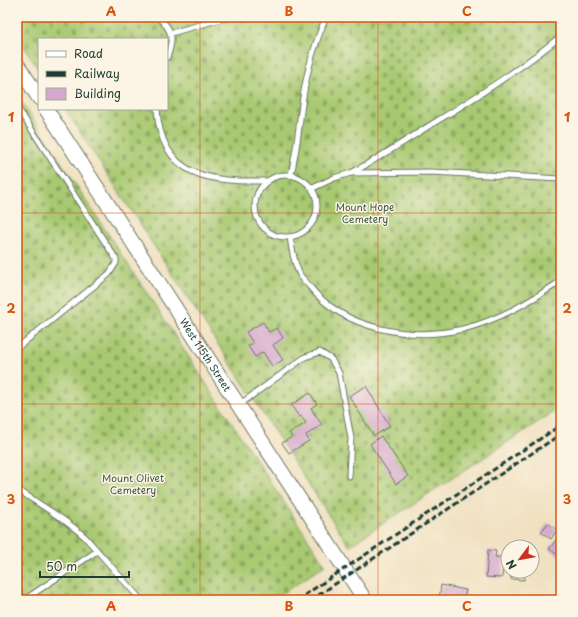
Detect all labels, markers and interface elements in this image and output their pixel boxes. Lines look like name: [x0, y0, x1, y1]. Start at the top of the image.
text: A: [106, 1, 116, 20]
text: B: [285, 1, 294, 20]
text: C: [462, 1, 472, 20]
legend: [38, 38, 168, 110]
text: Road: [74, 44, 103, 62]
text: Railway: [74, 64, 120, 82]
text: Building: [74, 84, 121, 102]
text: 1: [8, 107, 14, 126]
text: 1: [564, 107, 570, 126]
park label: Mount Hope Cemetery: [336, 199, 394, 226]
text: 2: [6, 298, 16, 317]
text: 2: [562, 298, 572, 317]
street label: West 115th Street: [177, 315, 235, 394]
park label: Mount Olivet Cemetery: [102, 470, 164, 497]
text: 3: [7, 489, 16, 508]
text: 3: [563, 489, 572, 508]
north arrow: [500, 539, 540, 579]
scale bar: [40, 553, 129, 579]
text: N: [501, 556, 521, 573]
text: 50 m: [46, 557, 77, 575]
text: A: [106, 596, 116, 615]
text: B: [285, 596, 294, 615]
text: C: [462, 596, 472, 615]

